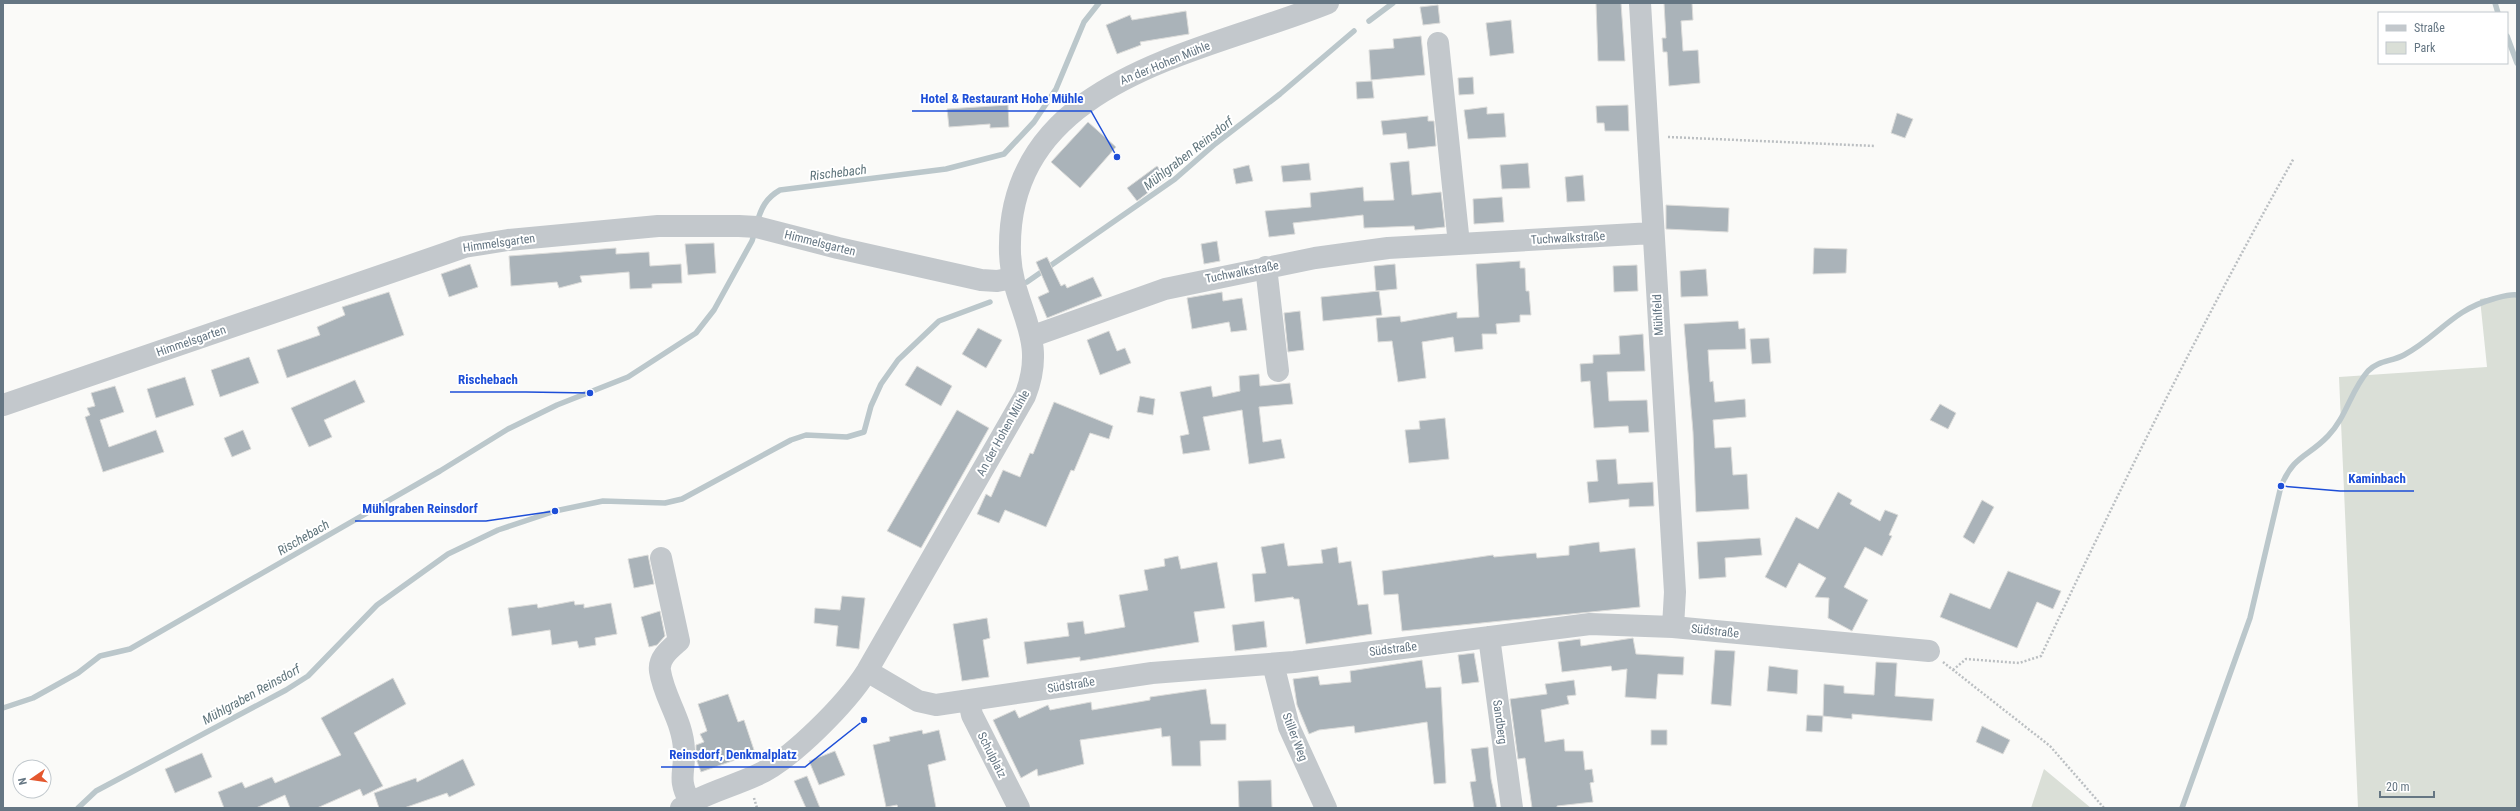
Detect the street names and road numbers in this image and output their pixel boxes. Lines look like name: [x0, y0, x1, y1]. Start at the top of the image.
street label: An der Hohen Mühle: [1118, 38, 1212, 87]
street label: Himmelsgarten: [783, 227, 857, 259]
street label: Tuchwalkstraße: [1530, 229, 1606, 247]
street label: Himmelsgarten: [462, 231, 536, 255]
street label: Tuchwalkstraße: [1204, 258, 1280, 286]
street label: Mühlfeld: [1650, 294, 1666, 336]
street label: Himmelsgarten: [154, 322, 228, 359]
street label: An der Hohen Mühle: [974, 387, 1033, 478]
street label: Südstraße: [1690, 622, 1740, 641]
street label: Südstraße: [1368, 639, 1418, 659]
street label: Südstraße: [1046, 674, 1096, 696]
street label: Sandberg: [1490, 699, 1510, 745]
street label: Stiller Weg: [1279, 711, 1311, 763]
street label: Schulplatz: [975, 730, 1009, 780]

